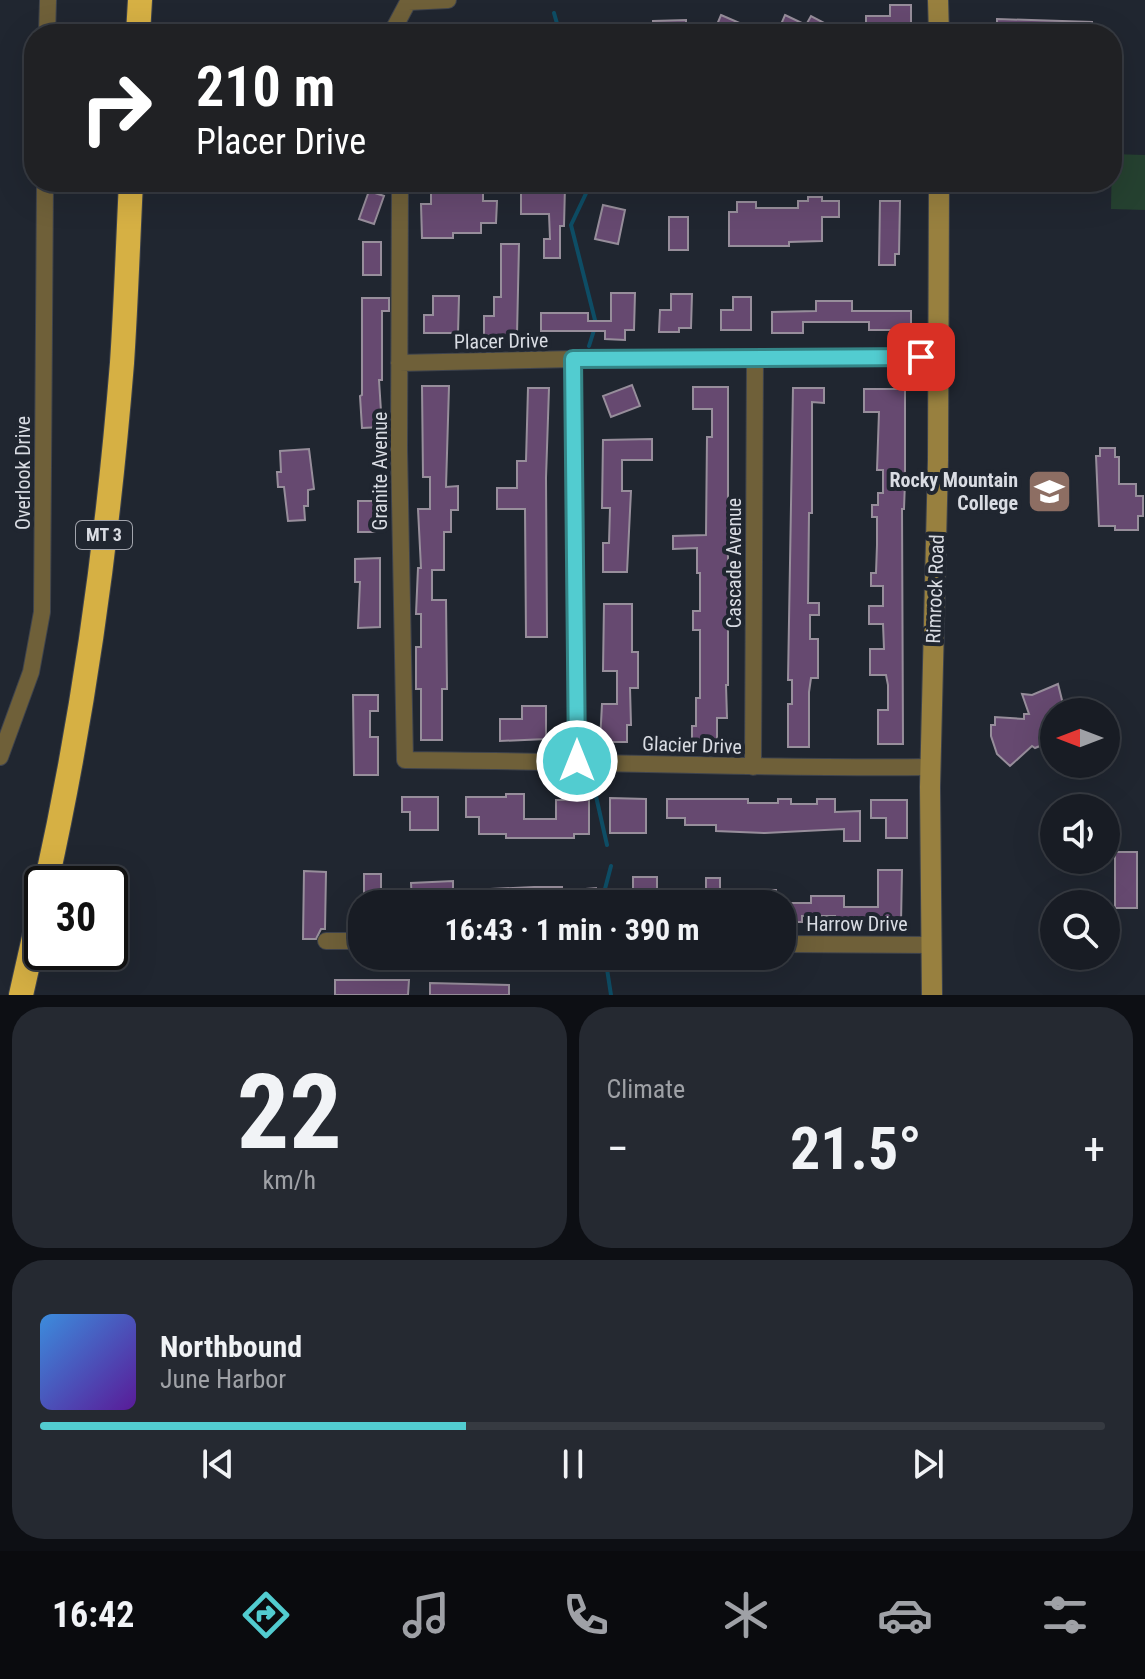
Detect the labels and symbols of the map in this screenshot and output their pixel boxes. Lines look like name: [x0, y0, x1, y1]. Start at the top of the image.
pin: [887, 323, 955, 391]
street label: Placer Drive: [454, 328, 548, 354]
street label: Granite Avenue: [368, 412, 392, 530]
street label: Overlook Drive: [11, 416, 35, 530]
school or university icon: Rocky Mountain College: [1025, 467, 1073, 515]
place label: Rocky Mountain College: [889, 468, 1018, 515]
street label: Cascade Avenue: [722, 498, 746, 628]
road number: MT 3: [76, 521, 132, 549]
street label: Rimrock Road: [921, 534, 949, 644]
north arrow: [1040, 698, 1120, 778]
position arrow: [535, 719, 619, 803]
street label: Glacier Drive: [642, 731, 742, 759]
speed limit sign: 30: [24, 866, 128, 970]
street label: Harrow Drive: [806, 912, 908, 936]

